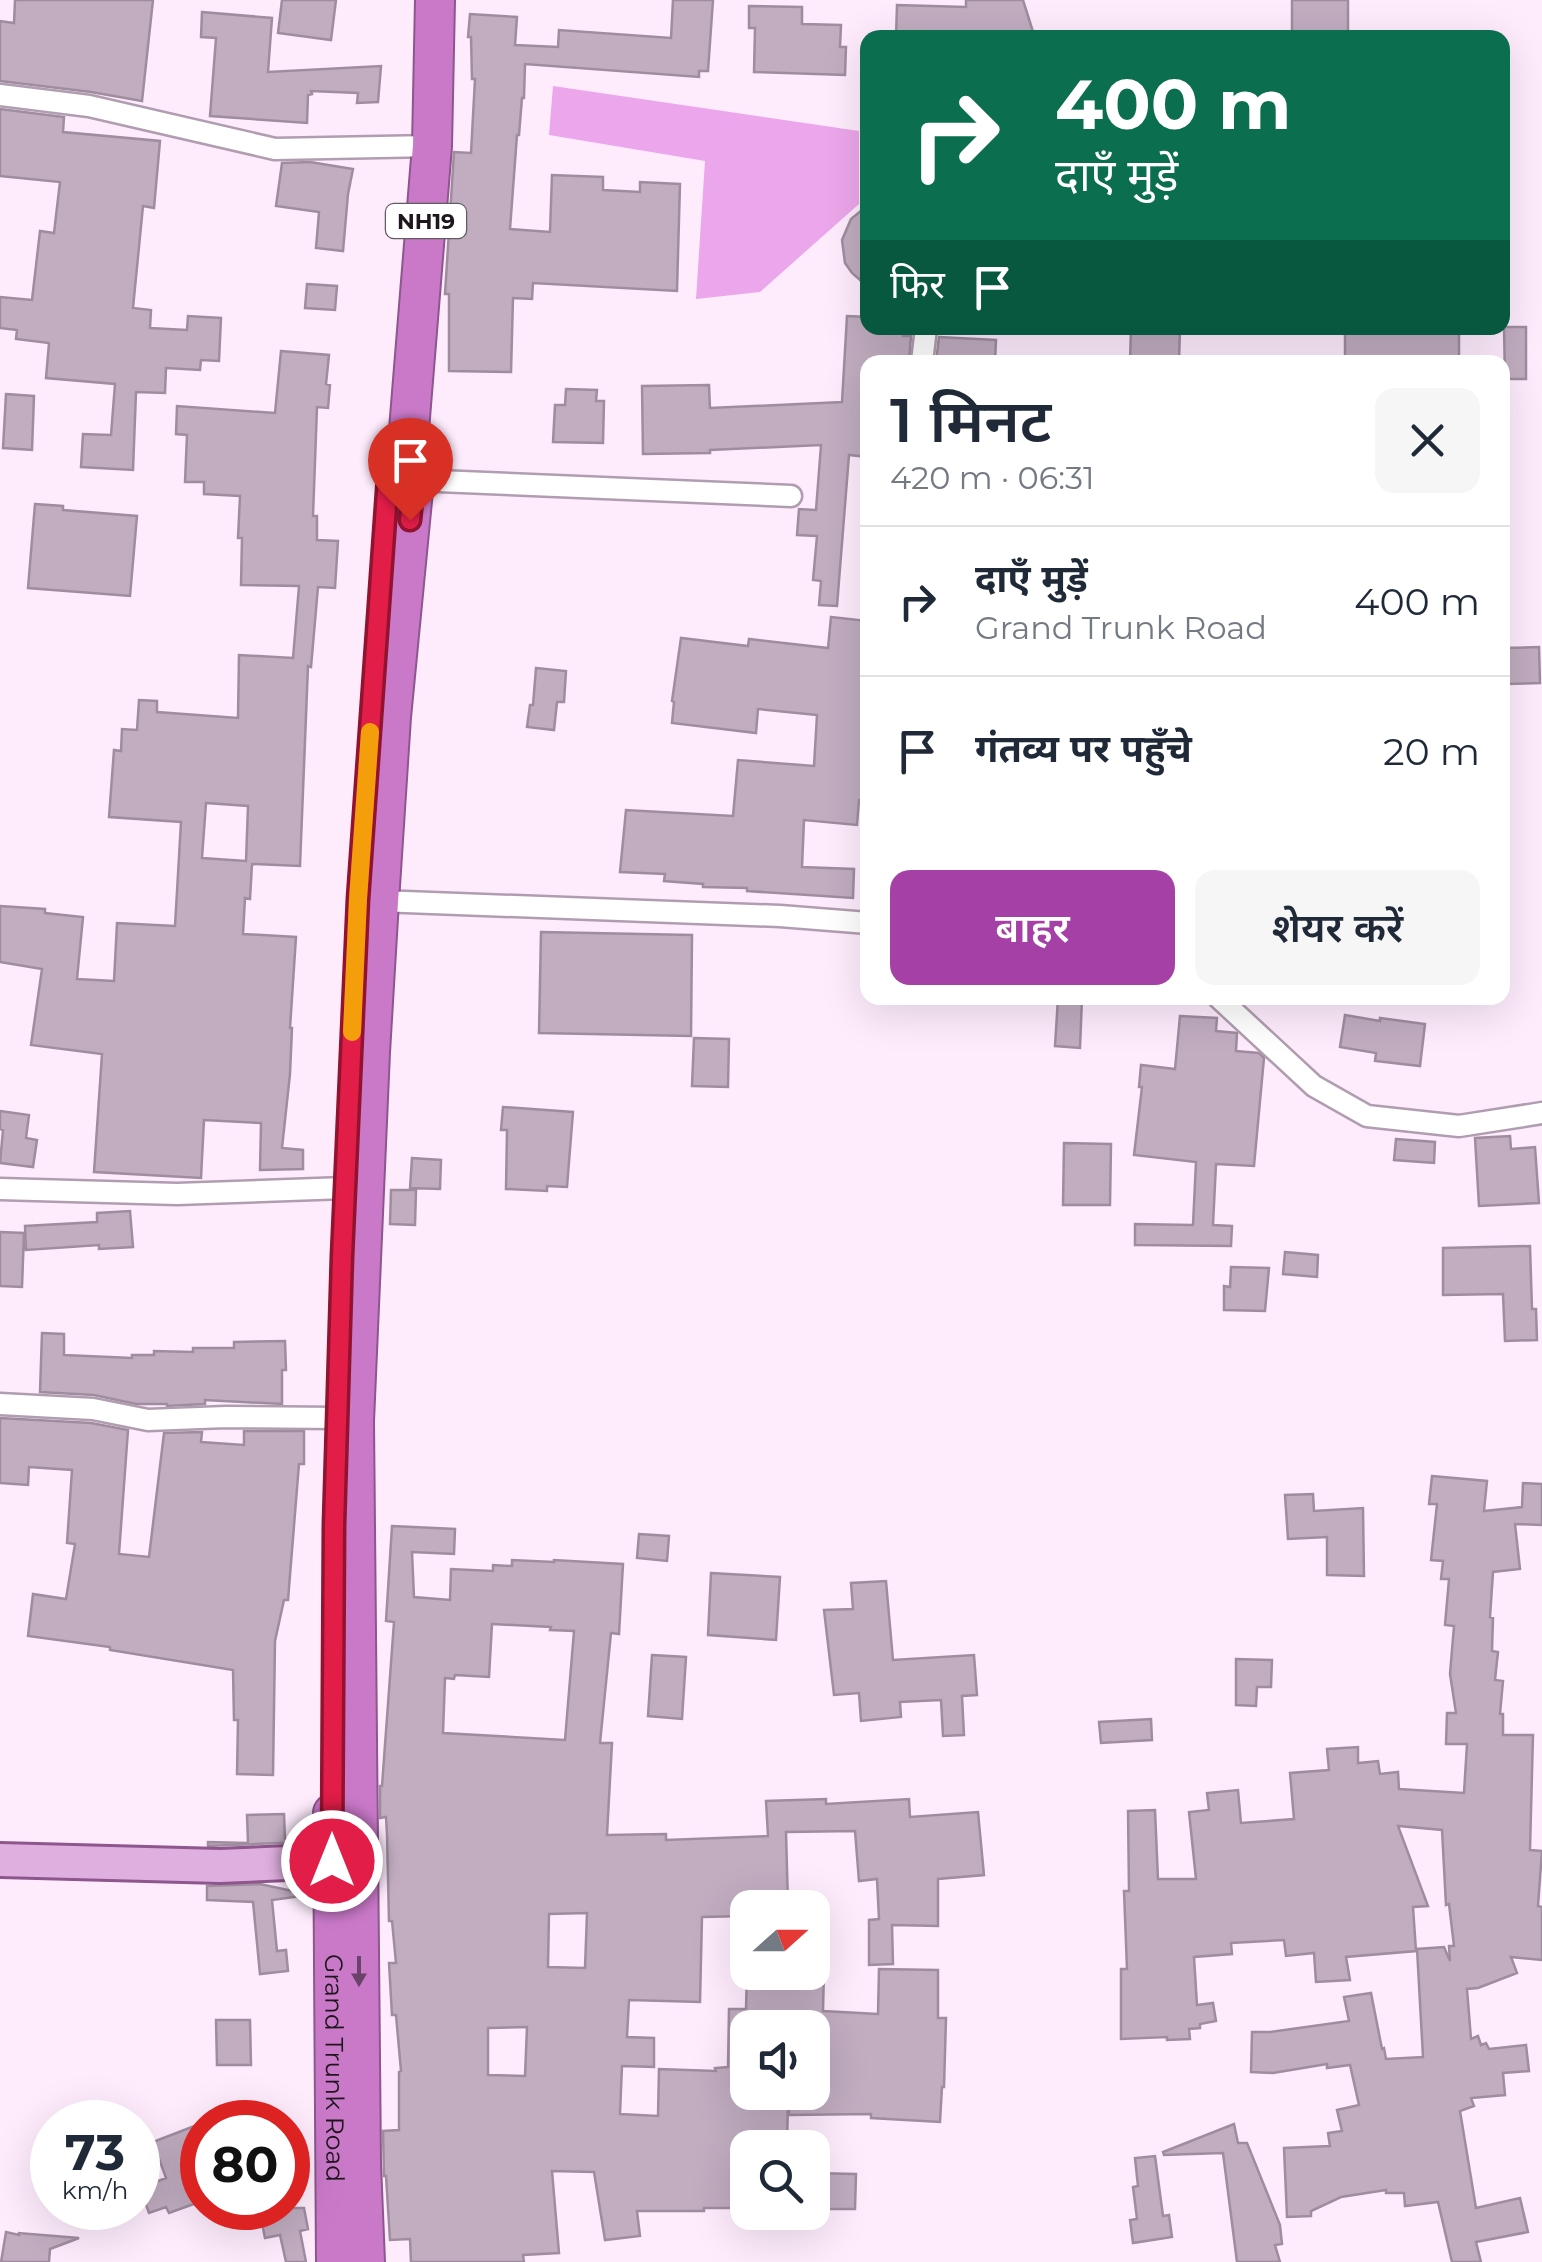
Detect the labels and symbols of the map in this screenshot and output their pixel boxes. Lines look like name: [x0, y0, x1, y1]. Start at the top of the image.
road number: NH19: [386, 204, 466, 238]
pin: [368, 418, 453, 521]
position arrow: [280, 1809, 384, 1913]
north arrow: [730, 1890, 830, 1990]
street label: Grand Trunk Road: [319, 1954, 350, 2182]
one-way arrow: [352, 1956, 368, 1988]
speed limit sign: 80: [180, 2100, 310, 2230]

